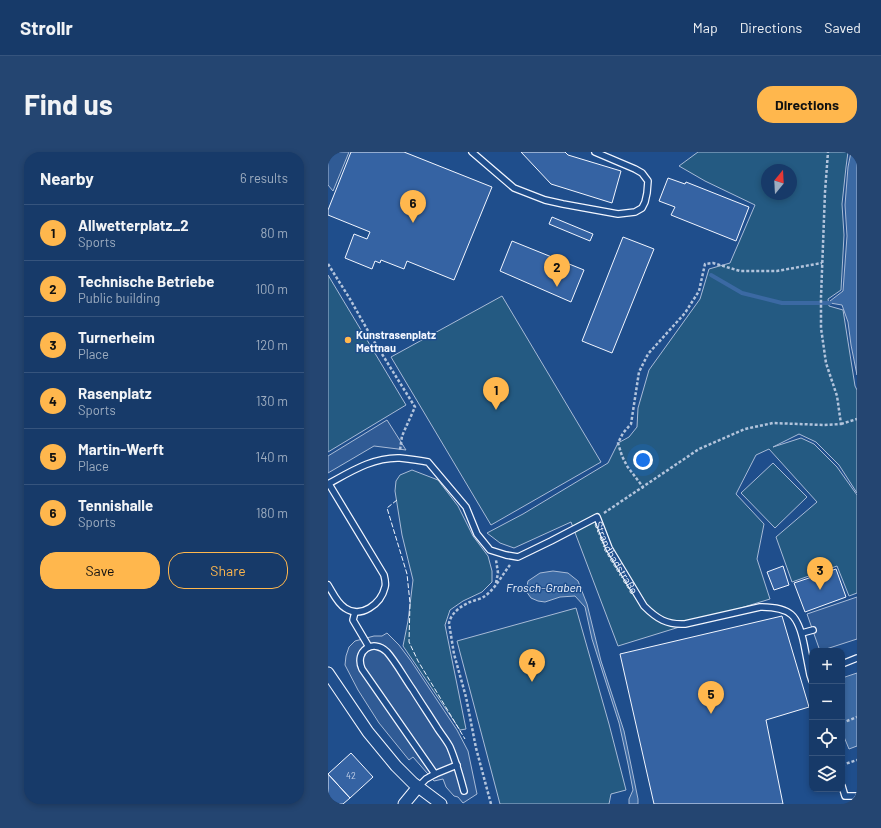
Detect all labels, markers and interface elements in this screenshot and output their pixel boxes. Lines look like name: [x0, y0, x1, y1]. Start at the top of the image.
text: Strollr: [20, 16, 73, 39]
text: Map: [693, 19, 718, 36]
text: Directions: [740, 19, 802, 36]
text: Saved: [824, 19, 861, 36]
button: Directions: [757, 86, 857, 123]
text: Find us: [24, 87, 113, 121]
north arrow: [761, 164, 797, 200]
text: Nearby: [40, 168, 94, 188]
text: 6 results: [240, 170, 288, 186]
pin: 6: [400, 190, 426, 223]
text: Allwetterplatz_2: [78, 216, 189, 234]
text: 1: [51, 225, 55, 241]
text: 80 m: [261, 225, 288, 241]
text: Sports: [78, 234, 116, 250]
pin: 2: [544, 254, 570, 287]
text: Technische Betriebe: [78, 272, 214, 290]
text: 2: [49, 281, 57, 297]
text: 100 m: [255, 281, 288, 297]
text: Public building: [78, 290, 160, 306]
text: Turnerheim: [78, 328, 155, 346]
place label: Kunstrasenplatz Mettnau: [356, 328, 436, 354]
marker: Kunstrasenplatz Mettnau: [343, 335, 353, 345]
text: 3: [49, 337, 57, 353]
text: 120 m: [256, 337, 288, 353]
text: Place: [78, 346, 109, 362]
pin: 1: [483, 377, 509, 410]
text: Rasenplatz: [78, 384, 152, 402]
text: 4: [49, 393, 57, 409]
text: 130 m: [256, 393, 288, 409]
text: Sports: [78, 402, 116, 418]
text: Martin-Werft: [78, 440, 164, 458]
text: 5: [49, 449, 57, 465]
text: 140 m: [256, 449, 288, 465]
your location: [633, 450, 653, 470]
text: Place: [78, 458, 109, 474]
text: Tennishalle: [78, 496, 153, 514]
text: 6: [50, 505, 56, 521]
text: 180 m: [256, 505, 288, 521]
text: Sports: [78, 514, 116, 530]
street label: Strandbadstraße: [593, 519, 641, 596]
button: Save: [40, 552, 160, 589]
button: Share: [168, 552, 288, 589]
pin: 3: [807, 557, 833, 590]
water label: Frosch-Graben: [506, 580, 582, 594]
map controls: [809, 648, 845, 792]
button: +: [809, 648, 845, 684]
pin: 4: [519, 649, 545, 682]
pin: 5: [698, 681, 724, 714]
button: −: [809, 684, 845, 720]
button: locate: [809, 720, 845, 756]
button: layers: [809, 756, 845, 792]
house number: 42: [346, 770, 356, 781]

